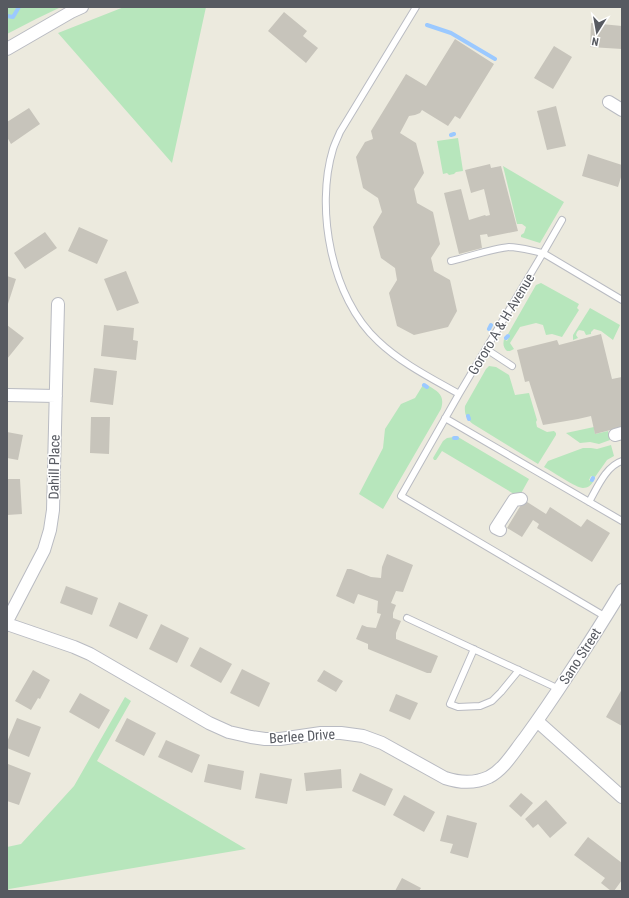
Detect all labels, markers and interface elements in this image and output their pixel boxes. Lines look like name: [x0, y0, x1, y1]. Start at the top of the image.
north arrow: [577, 12, 617, 52]
text: N: [590, 34, 600, 48]
street label: Gororo A & H Avenue: [464, 270, 538, 377]
street label: Dahill Place: [45, 434, 63, 500]
street label: Sano Street: [556, 625, 604, 687]
street label: Berlee Drive: [269, 726, 336, 746]

